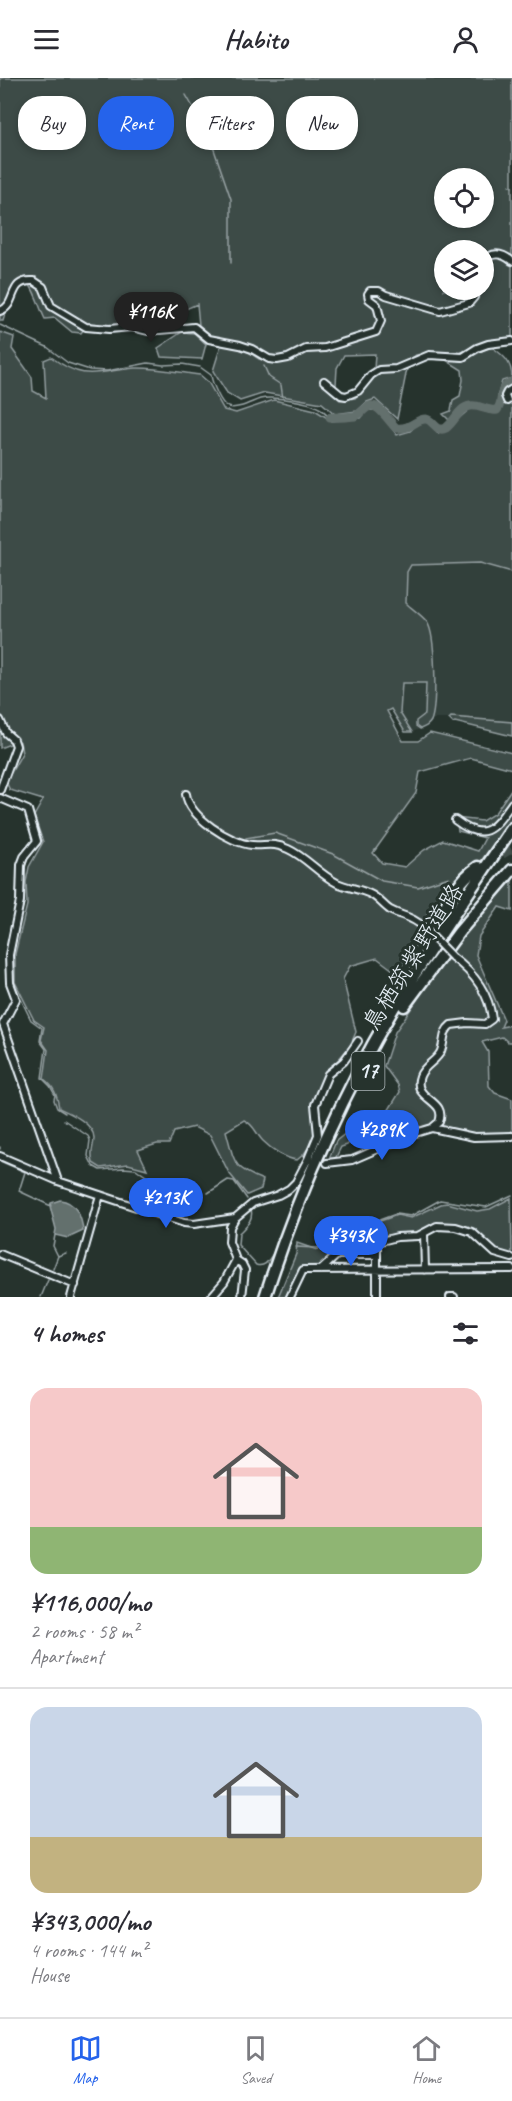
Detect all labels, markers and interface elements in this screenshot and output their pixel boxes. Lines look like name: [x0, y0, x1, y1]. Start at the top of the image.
text: Habito: [224, 22, 288, 56]
icon: menu: [30, 23, 63, 56]
icon: person: [449, 23, 482, 56]
chip: Buy: [18, 96, 86, 150]
chip: Rent: [98, 96, 174, 150]
chip: Filters: [186, 96, 274, 150]
chip: New: [286, 96, 358, 150]
map controls: [434, 168, 494, 300]
button: locate: [434, 168, 494, 228]
button: layers: [434, 240, 494, 300]
pin: ¥116K: [109, 292, 193, 343]
text: ¥116K: [128, 299, 174, 324]
street label: 鳥栖筑紫野道路: [356, 878, 470, 1036]
road number: 17: [352, 1052, 385, 1090]
pin: ¥289K: [340, 1110, 424, 1161]
text: ¥289K: [359, 1117, 405, 1142]
pin: ¥213K: [124, 1178, 208, 1229]
text: ¥213K: [143, 1185, 189, 1210]
pin: ¥343K: [309, 1216, 393, 1267]
text: ¥343K: [328, 1223, 374, 1248]
text: 4 homes: [30, 1317, 103, 1350]
icon: filters: [449, 1317, 482, 1350]
icon: home: [202, 1427, 310, 1535]
text: ¥116,000/mo: [30, 1586, 151, 1619]
text: 2 rooms · 58 m²: [30, 1619, 138, 1644]
text: Apartment: [30, 1644, 103, 1669]
icon: home: [202, 1746, 310, 1854]
text: ¥343,000/mo: [30, 1905, 150, 1938]
text: 4 rooms · 144 m²: [30, 1938, 147, 1963]
text: House: [30, 1963, 69, 1988]
tab: Map: [69, 2032, 102, 2088]
tab: Saved: [239, 2032, 272, 2088]
tab: Home: [410, 2032, 443, 2088]

